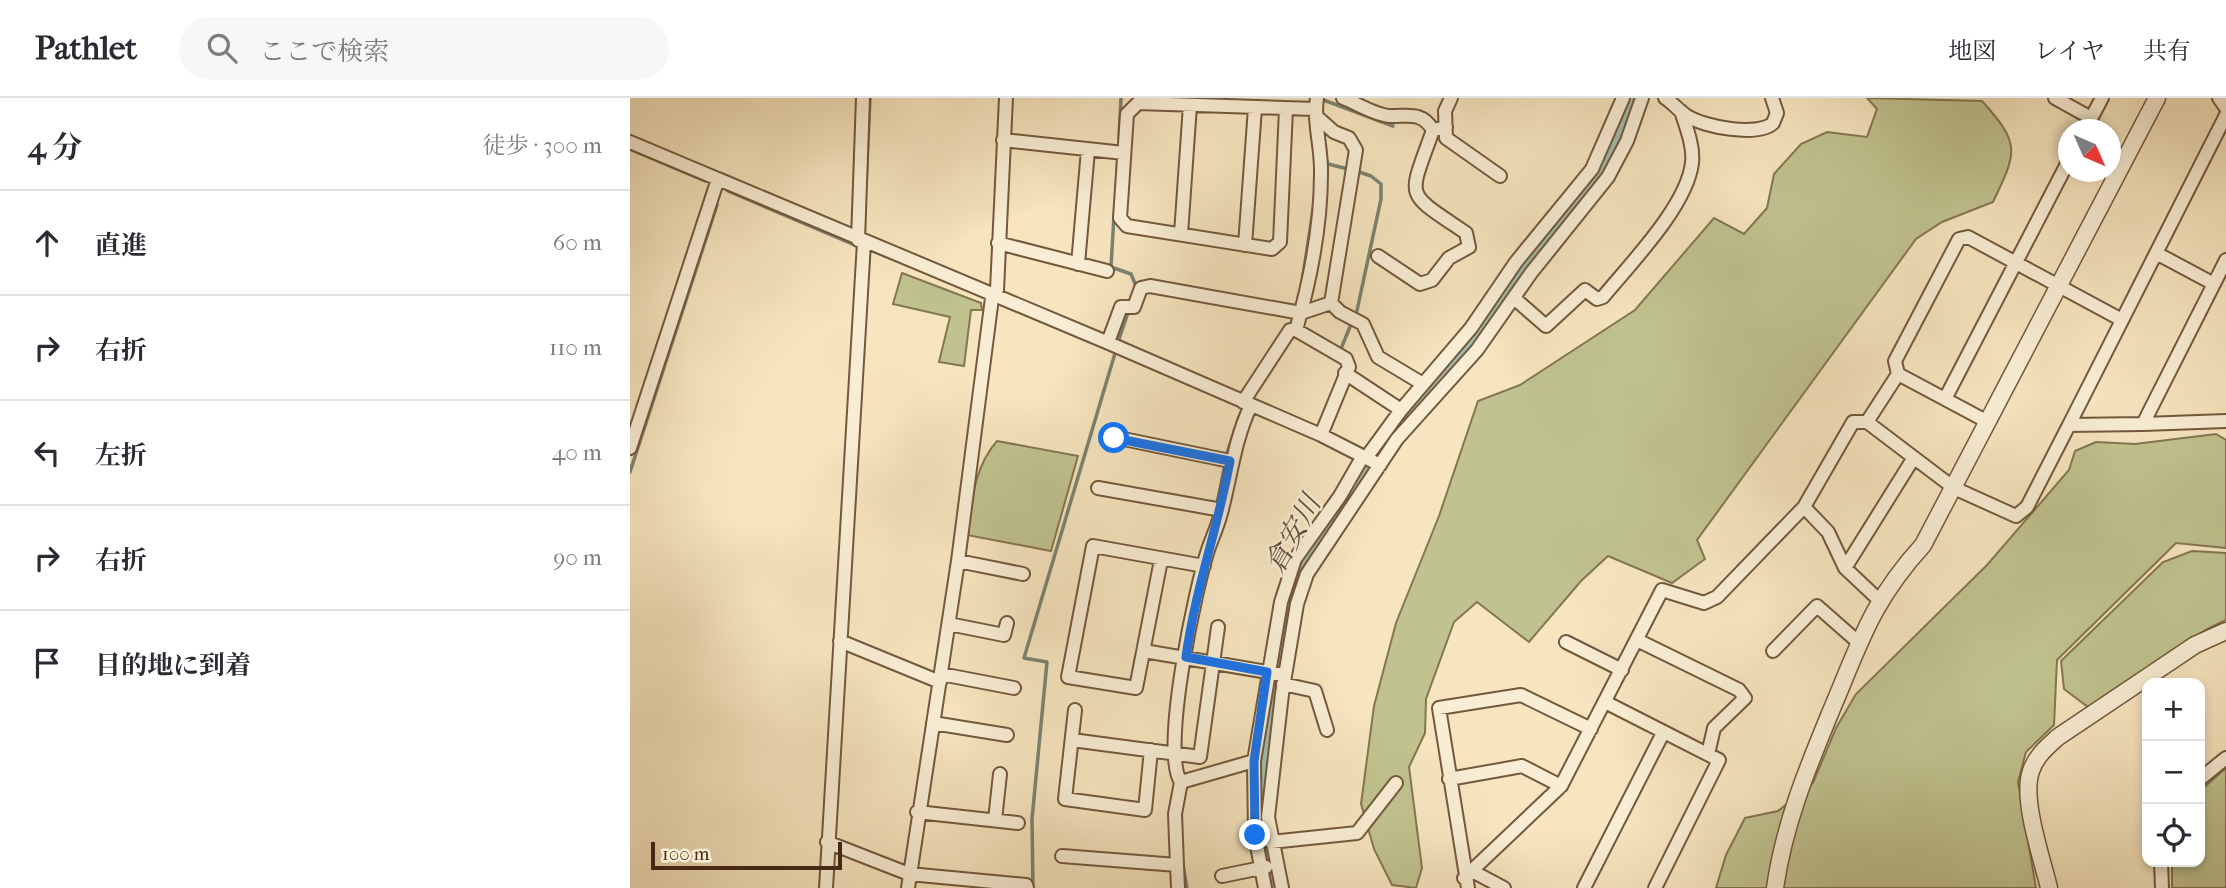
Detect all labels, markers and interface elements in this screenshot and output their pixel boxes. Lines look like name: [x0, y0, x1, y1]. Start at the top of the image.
search box: [179, 17, 669, 80]
text: Pathlet: [35, 29, 137, 68]
icon: search: [203, 29, 241, 67]
text: ここで検索: [259, 36, 389, 67]
text: 地図: [1948, 37, 1996, 65]
text: レイヤ: [2034, 37, 2105, 65]
text: 共有: [2143, 37, 2191, 65]
north arrow: [2058, 119, 2121, 182]
text: 4 分: [28, 130, 82, 165]
text: 徒歩 · 300 m: [483, 132, 602, 159]
icon: ahead: [28, 224, 66, 262]
text: 60 m: [553, 229, 602, 256]
text: 直進: [95, 230, 147, 261]
icon: right: [28, 329, 66, 367]
text: 110 m: [549, 334, 602, 361]
text: 右折: [95, 335, 147, 366]
route start: [1098, 422, 1129, 453]
icon: left: [28, 434, 66, 472]
text: 40 m: [552, 439, 602, 466]
text: 左折: [95, 440, 147, 471]
water label: 倉安川: [1258, 487, 1329, 579]
icon: right: [28, 539, 66, 577]
text: 90 m: [553, 544, 602, 571]
text: 右折: [95, 545, 147, 576]
icon: arrive: [28, 644, 66, 682]
text: 目的地に到着: [95, 650, 251, 681]
map controls: [2142, 678, 2205, 867]
button: +: [2142, 678, 2205, 741]
button: −: [2142, 741, 2205, 804]
button: locate: [2142, 804, 2205, 867]
route end: [1239, 819, 1270, 850]
scale bar: [651, 839, 842, 871]
text: 100 m: [662, 843, 710, 865]

